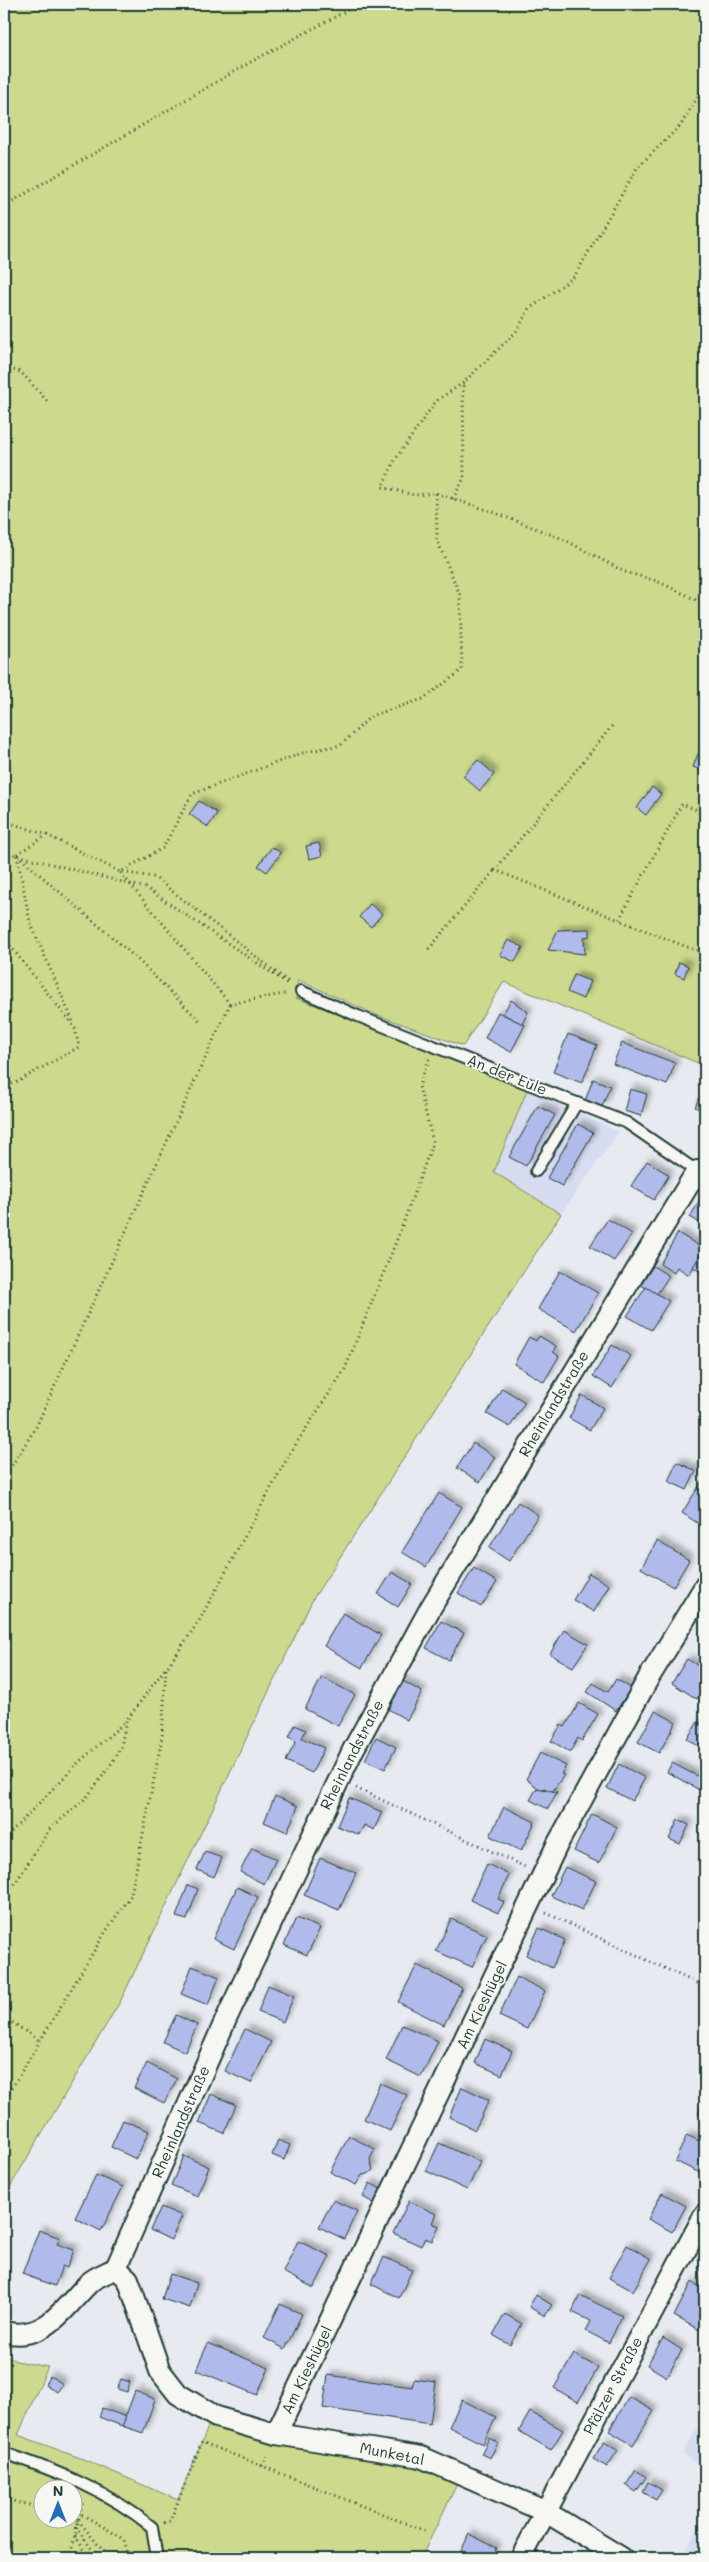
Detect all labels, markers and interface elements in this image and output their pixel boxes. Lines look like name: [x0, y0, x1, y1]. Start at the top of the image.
street label: An der Eule: [464, 1049, 550, 1099]
street label: Rheinlandstraße: [513, 1347, 593, 1460]
street label: Rheinlandstraße: [315, 1696, 387, 1813]
street label: Am Kieshügel: [451, 1957, 511, 2052]
street label: Rheinlandstraße: [146, 2062, 214, 2181]
street label: Am Kieshügel: [276, 2322, 336, 2417]
street label: Pfälzer Straße: [578, 2333, 646, 2438]
street label: Munketal: [358, 2437, 426, 2469]
north arrow: [32, 2480, 82, 2530]
text: N: [53, 2481, 63, 2500]

